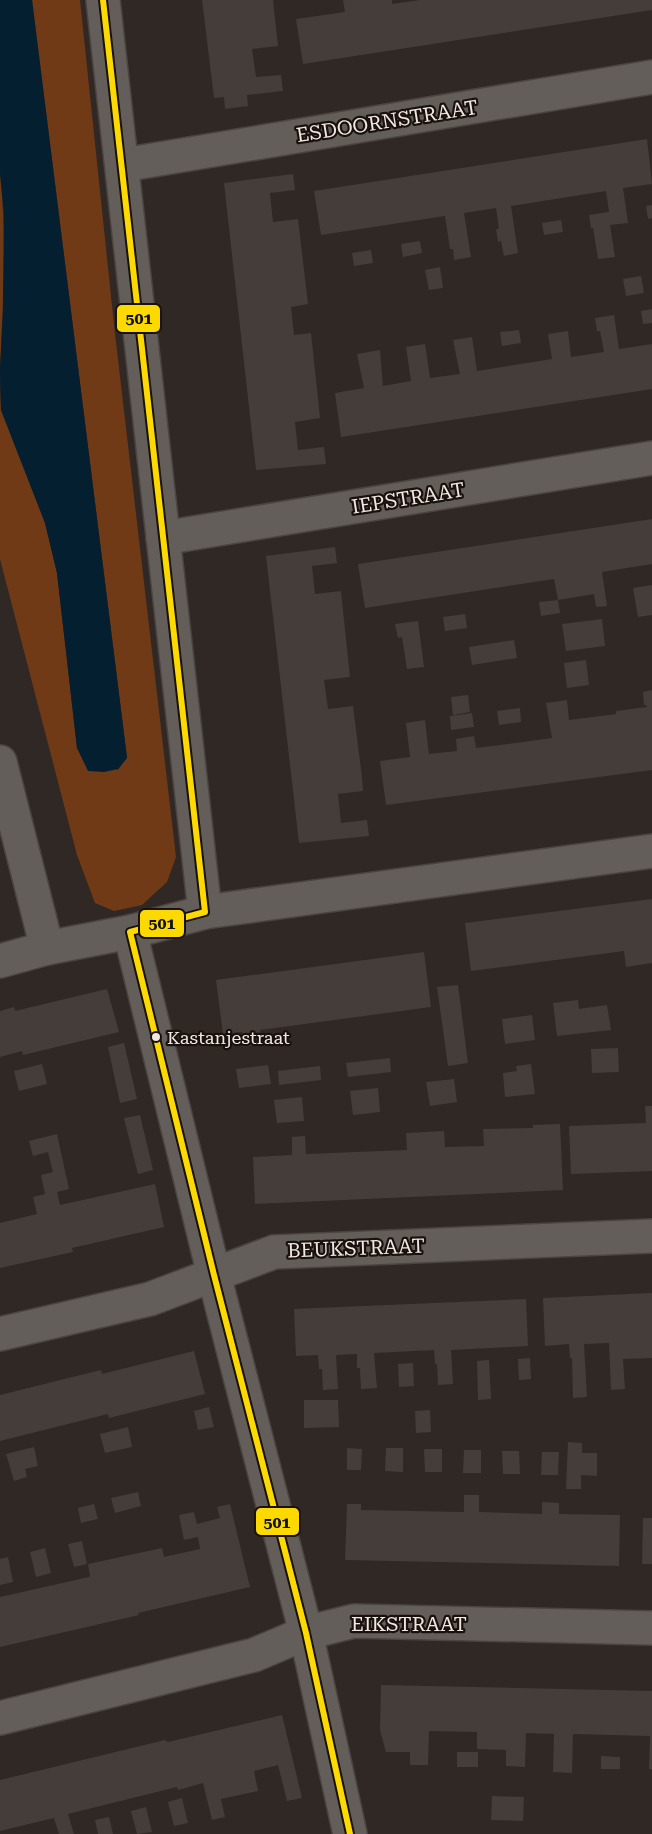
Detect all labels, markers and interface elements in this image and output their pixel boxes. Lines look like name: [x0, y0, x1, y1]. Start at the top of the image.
street label: ESDOORNSTRAAT: [295, 95, 479, 147]
line badge: 501: [116, 304, 161, 333]
text: 501: [126, 309, 152, 328]
street label: IEPSTRAAT: [350, 477, 466, 519]
line badge: 501: [139, 909, 185, 938]
text: 501: [149, 914, 175, 933]
place label: Kastanjestraat: [167, 1027, 290, 1048]
marker: Kastanjestraat: [150, 1031, 162, 1043]
street label: BEUKSTRAAT: [287, 1234, 425, 1262]
line badge: 501: [255, 1507, 300, 1536]
text: 501: [264, 1513, 290, 1532]
street label: EIKSTRAAT: [351, 1612, 467, 1636]

